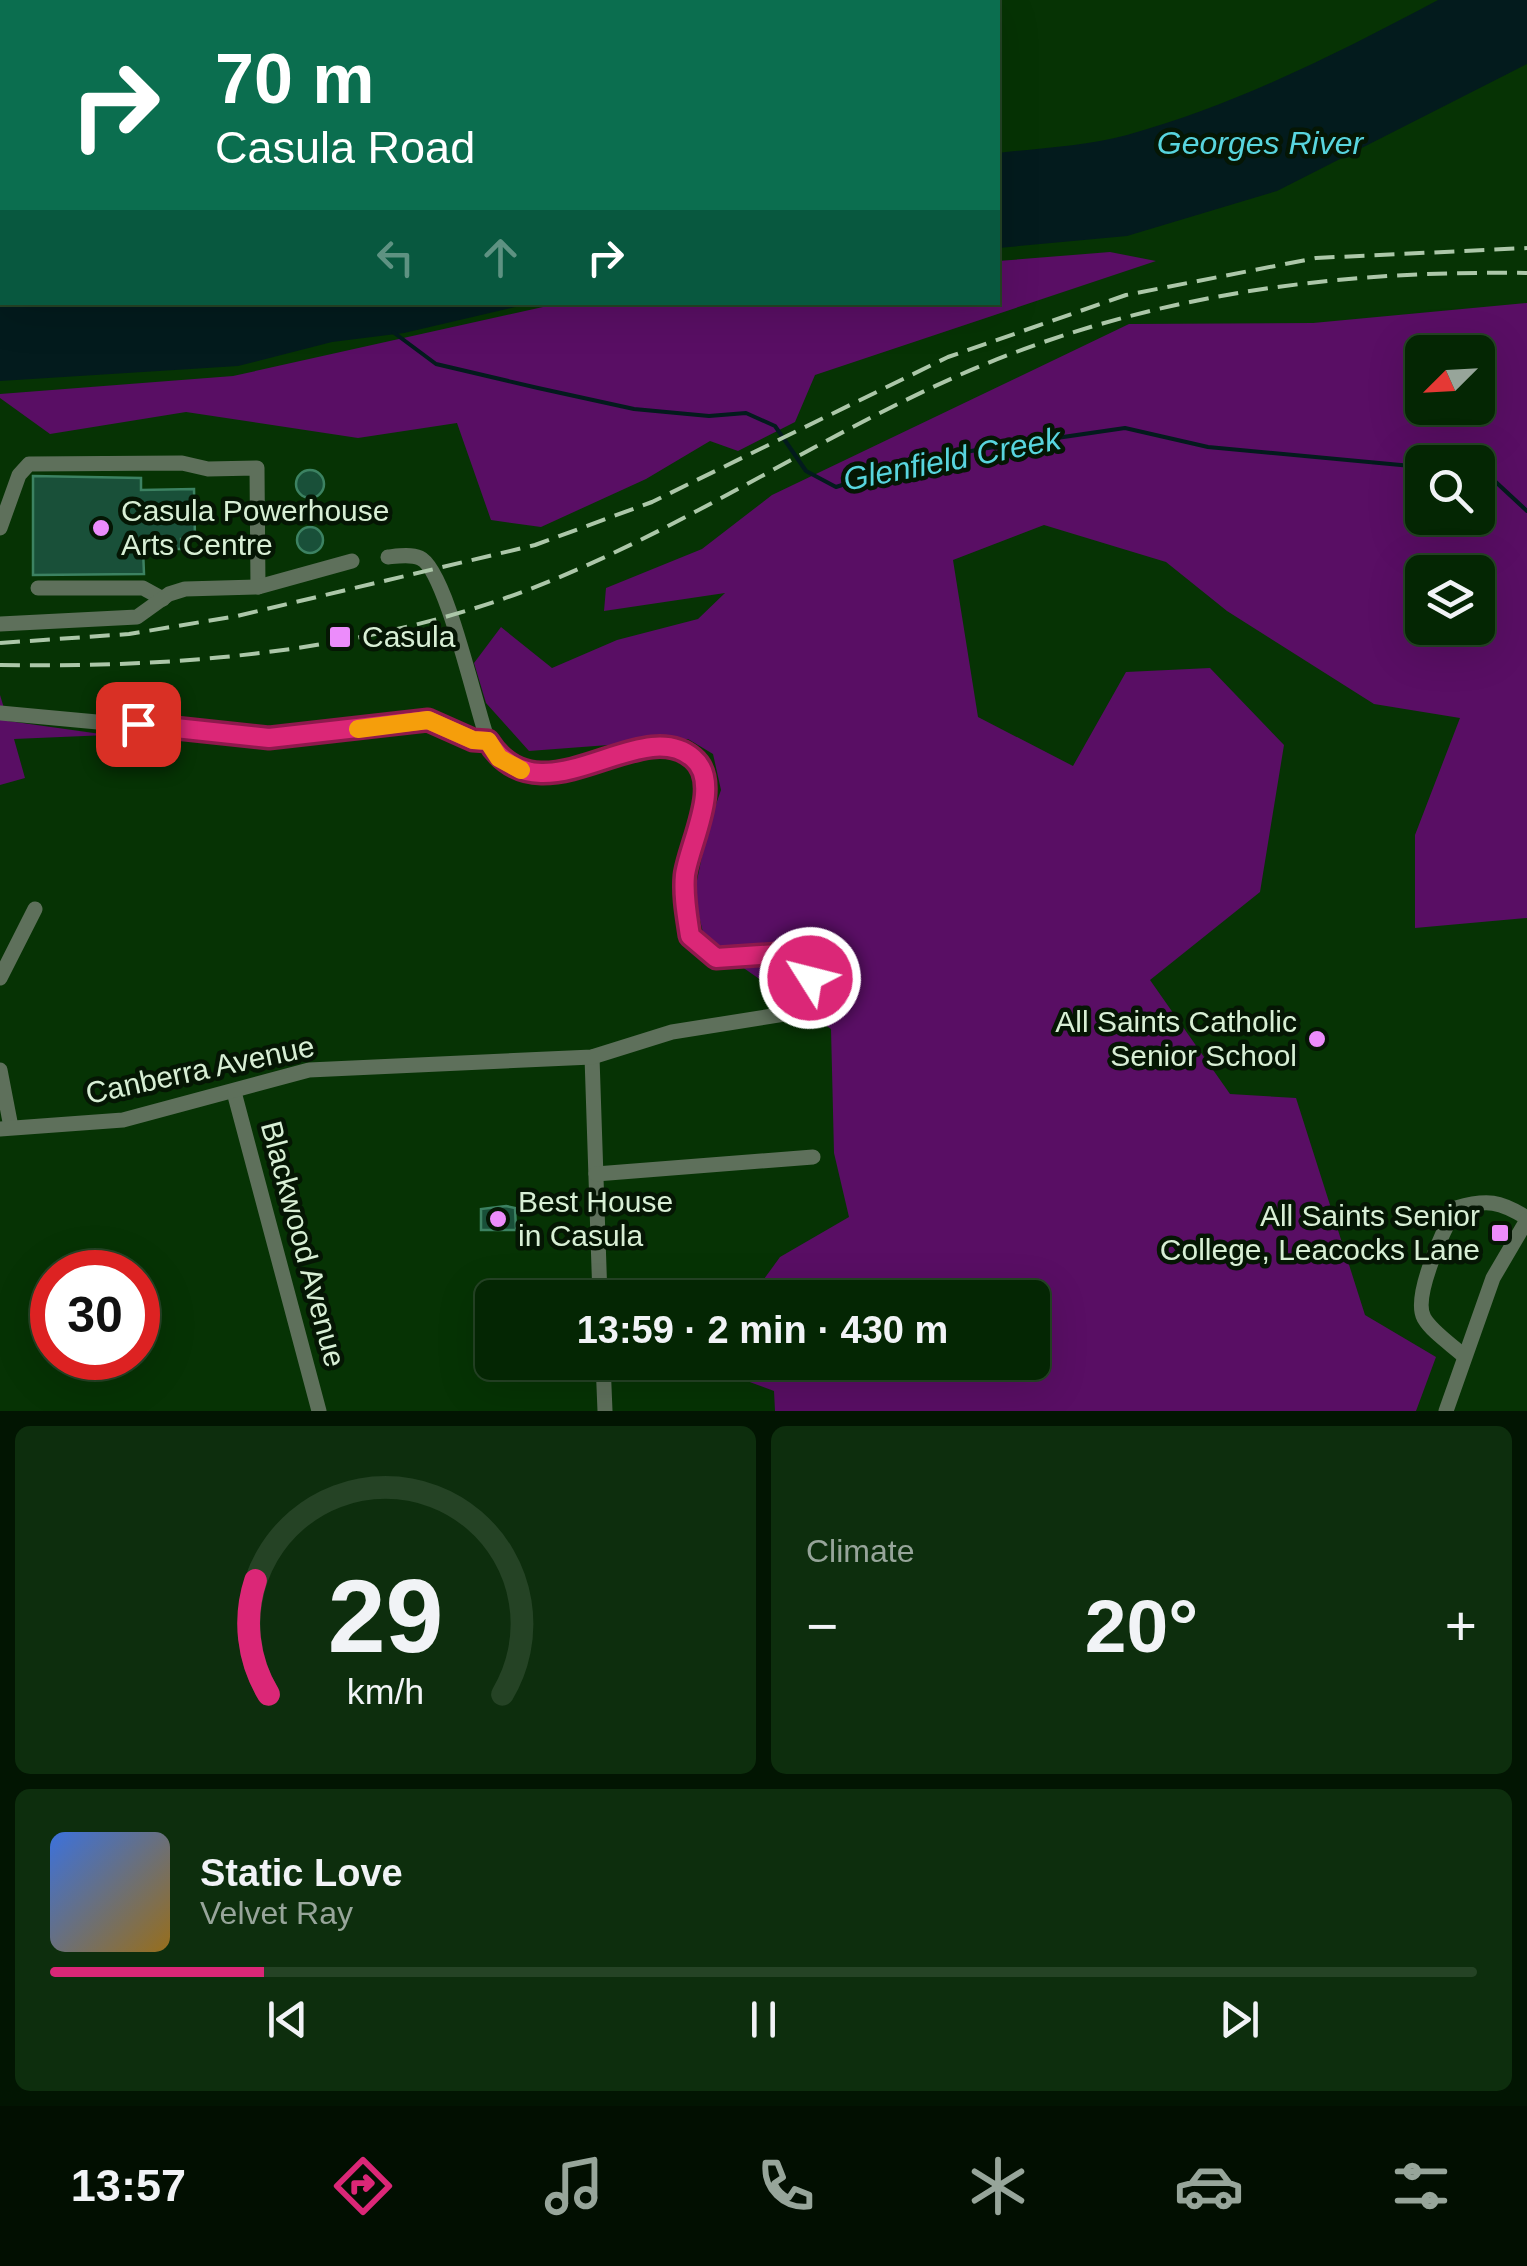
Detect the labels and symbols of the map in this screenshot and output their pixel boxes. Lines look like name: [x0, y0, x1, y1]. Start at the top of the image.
water label: Georges River: [1157, 125, 1364, 161]
north arrow: [1405, 335, 1495, 425]
water label: Glenfield Creek: [840, 420, 1066, 498]
place label: Casula Powerhouse Arts Centre: [121, 494, 390, 561]
marker: Casula Powerhouse Arts Centre: [90, 517, 112, 539]
place label: Casula: [362, 620, 456, 653]
marker: Casula: [327, 624, 353, 650]
pin: [96, 682, 181, 767]
position arrow: [758, 926, 862, 1030]
place label: All Saints Catholic Senior School: [1055, 1005, 1297, 1072]
marker: All Saints Catholic Senior School: [1306, 1028, 1328, 1050]
street label: Canberra Avenue: [83, 1029, 317, 1110]
street label: Blackwood Avenue: [255, 1117, 352, 1370]
place label: Best House in Casula: [518, 1185, 673, 1252]
place label: All Saints Senior College, Leacocks Lane: [1160, 1199, 1480, 1266]
marker: Best House in Casula: [487, 1208, 509, 1230]
marker: All Saints Senior College, Leacocks Lane: [1489, 1222, 1511, 1244]
speed limit sign: 30: [30, 1250, 160, 1380]

